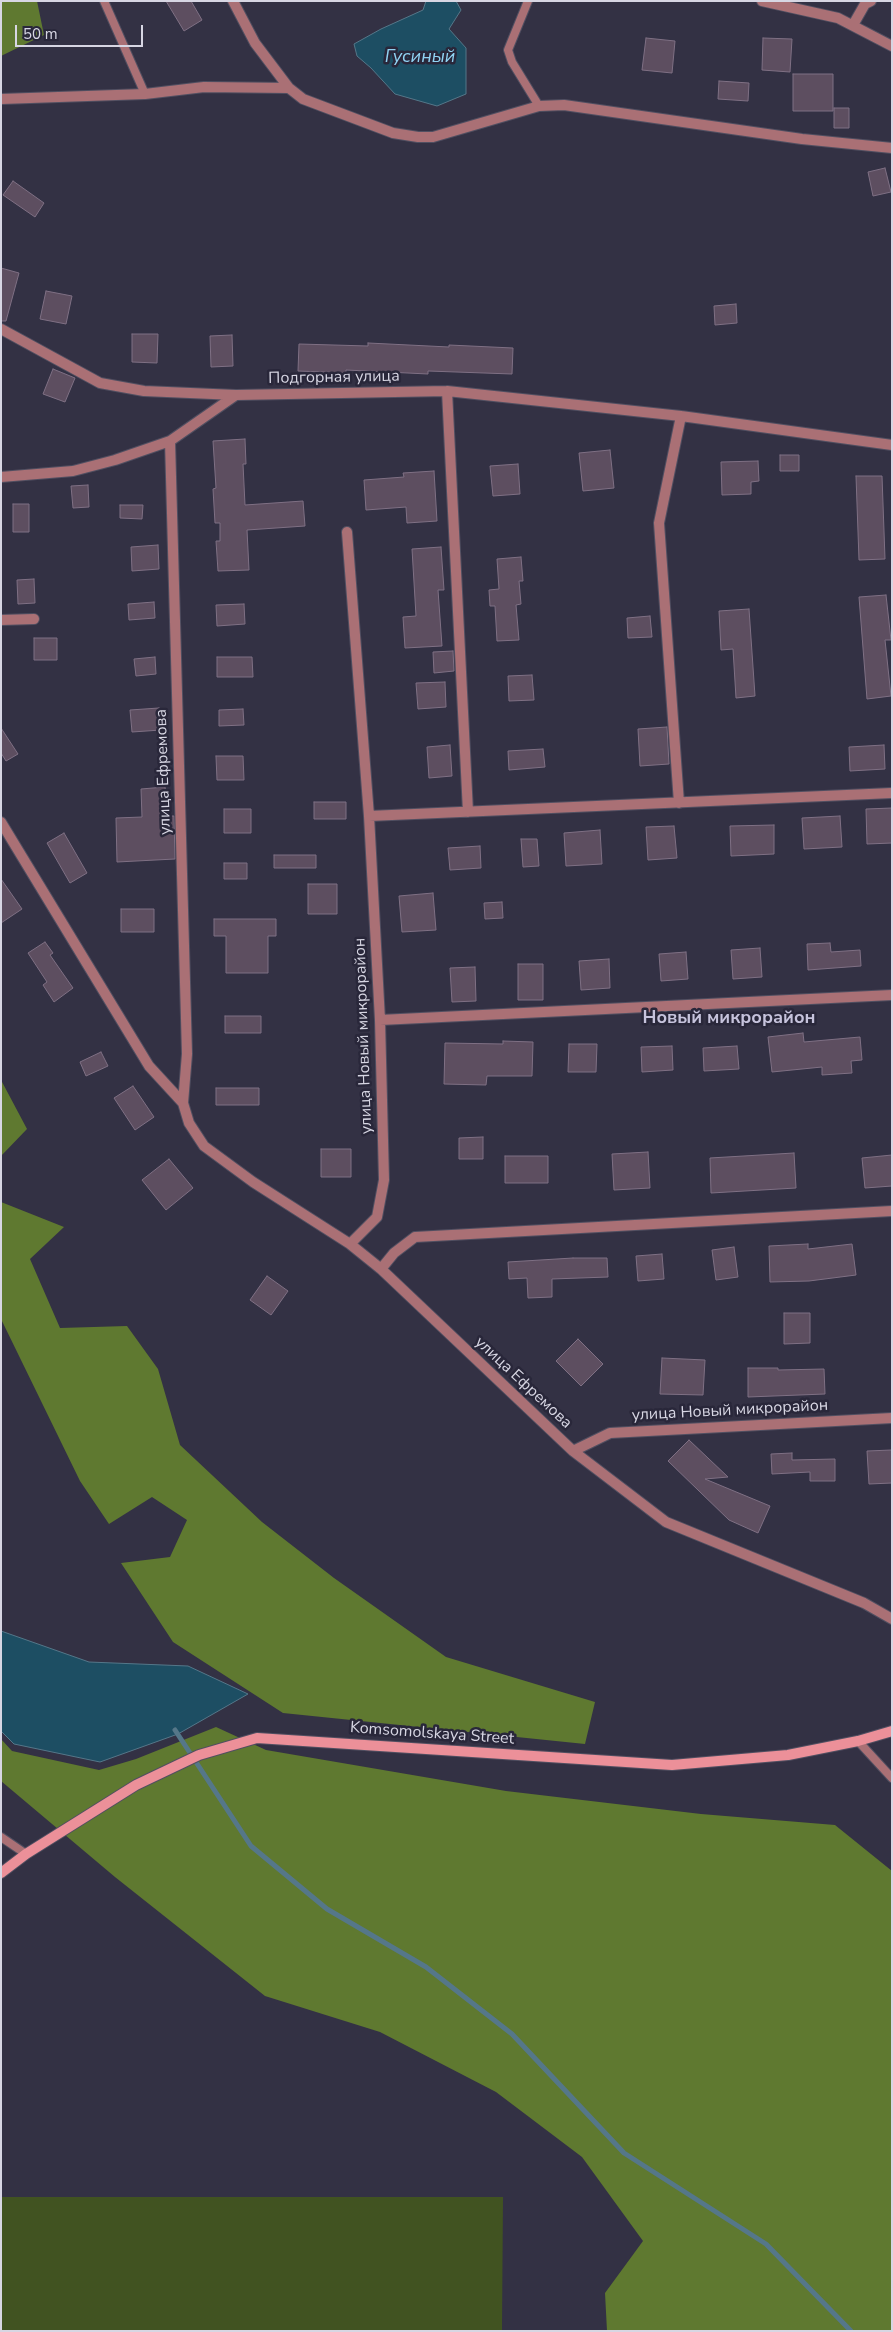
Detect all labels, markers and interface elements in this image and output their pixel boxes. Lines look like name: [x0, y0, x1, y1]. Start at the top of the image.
scale bar: [18, 15, 145, 47]
text: 50 m: [23, 24, 58, 44]
water label: Гусиный: [385, 47, 455, 69]
street label: Подгорная улица: [268, 367, 400, 389]
street label: улица Ефремова: [152, 709, 176, 835]
street label: улица Новый микрорайон: [351, 937, 377, 1135]
district label: Новый микрорайон: [643, 1008, 815, 1030]
street label: улица Ефремова: [470, 1333, 576, 1433]
street label: улица Новый микрорайон: [631, 1396, 829, 1426]
street label: Komsomolskaya Street: [349, 1719, 515, 1749]

